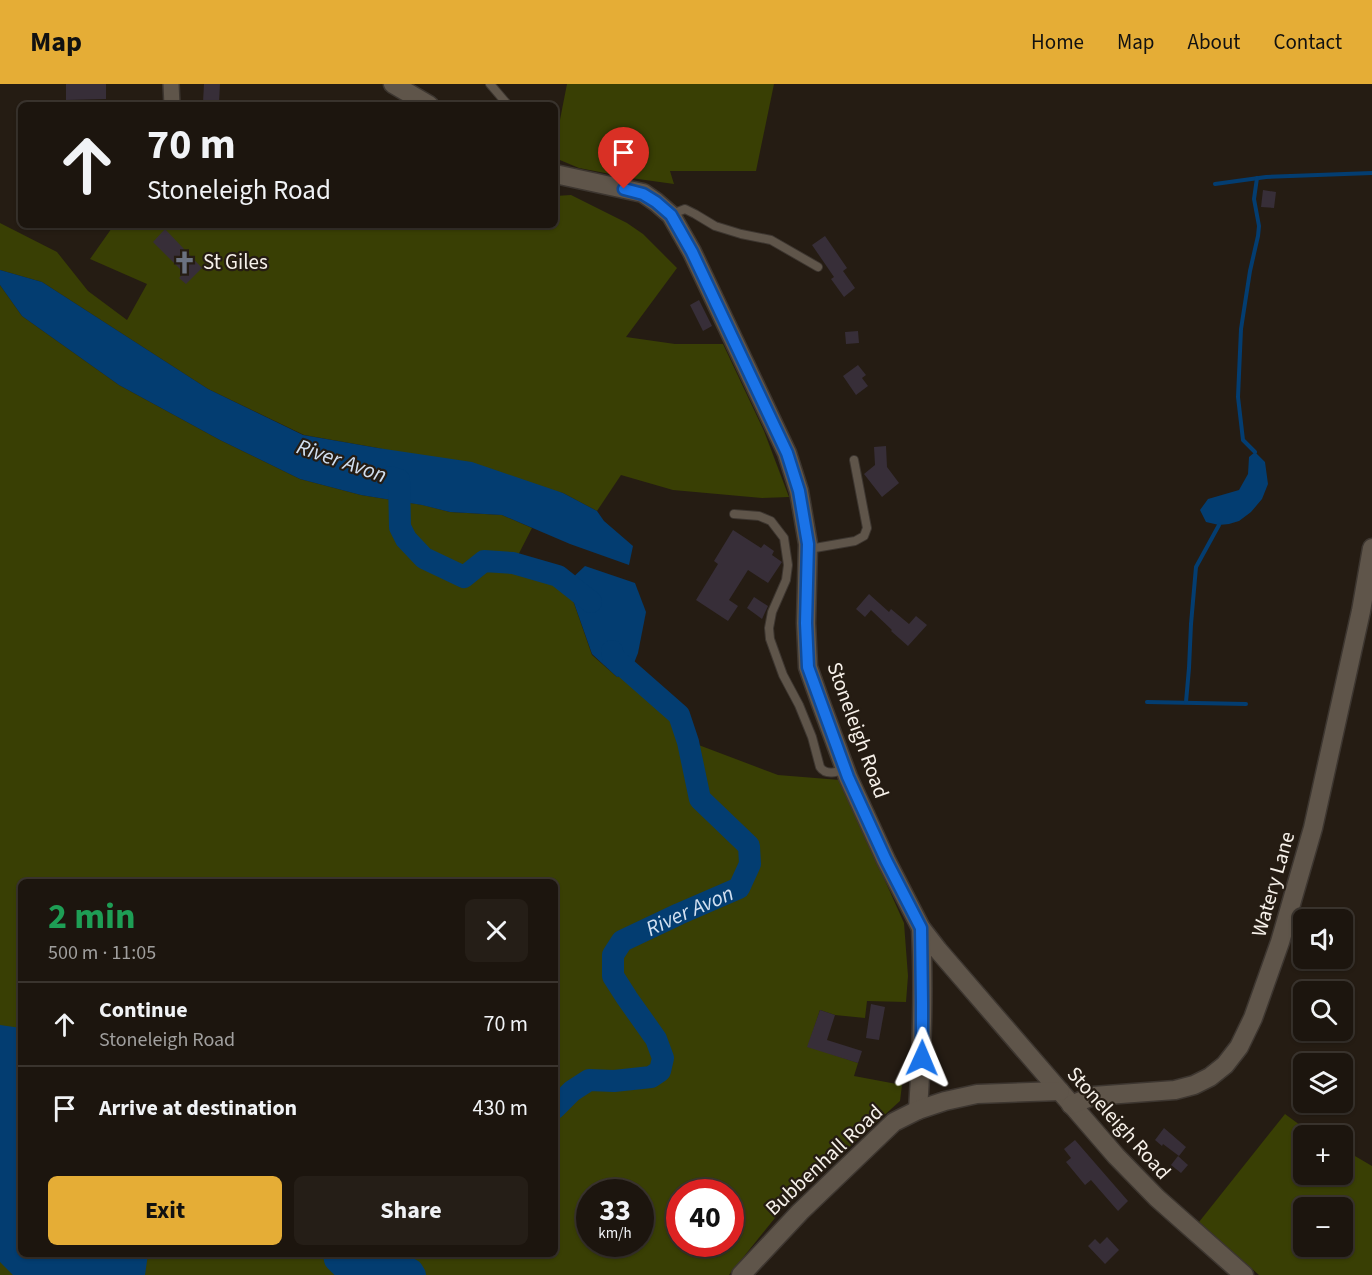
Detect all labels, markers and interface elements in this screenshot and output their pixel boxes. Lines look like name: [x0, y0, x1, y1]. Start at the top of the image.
text: Map: [30, 22, 82, 62]
text: Home: [1031, 27, 1084, 57]
text: Map: [1117, 27, 1155, 57]
text: About: [1188, 27, 1240, 57]
text: Contact: [1273, 27, 1342, 57]
text: 70 m: [147, 115, 236, 175]
icon: ahead: [48, 126, 126, 204]
pin: [598, 127, 649, 189]
icon: arrive: [607, 136, 640, 169]
text: Stoneleigh Road: [147, 171, 331, 210]
place label: St Giles: [203, 247, 268, 277]
church icon: St Giles: [172, 249, 198, 275]
water label: River Avon: [292, 431, 391, 491]
street label: Stoneleigh Road: [819, 658, 897, 802]
street label: Watery Lane: [1244, 828, 1302, 940]
water label: River Avon: [640, 877, 739, 945]
text: 2 min: [48, 891, 136, 942]
button: close: [465, 899, 528, 962]
map controls: [1293, 909, 1353, 1257]
button: sound: [1293, 909, 1353, 969]
text: 500 m · 11:05: [48, 939, 156, 967]
button: search: [1293, 981, 1353, 1041]
text: Continue: [99, 994, 188, 1026]
icon: ahead: [48, 1008, 81, 1041]
text: 70 m: [483, 1008, 528, 1040]
text: Stoneleigh Road: [99, 1026, 235, 1054]
position arrow: [890, 1026, 954, 1090]
button: layers: [1293, 1053, 1353, 1113]
street label: Stoneleigh Road: [1060, 1060, 1178, 1186]
icon: arrive: [48, 1092, 81, 1125]
text: Arrive at destination: [99, 1092, 297, 1124]
text: 430 m: [473, 1092, 528, 1124]
street label: Bubbenhall Road: [759, 1098, 889, 1222]
button: +: [1293, 1125, 1353, 1185]
button: Exit: [48, 1176, 282, 1245]
button: Share: [294, 1176, 528, 1245]
speed limit sign: 40: [666, 1179, 744, 1257]
text: 33: [599, 1189, 631, 1232]
button: −: [1293, 1197, 1353, 1257]
text: km/h: [598, 1223, 632, 1244]

